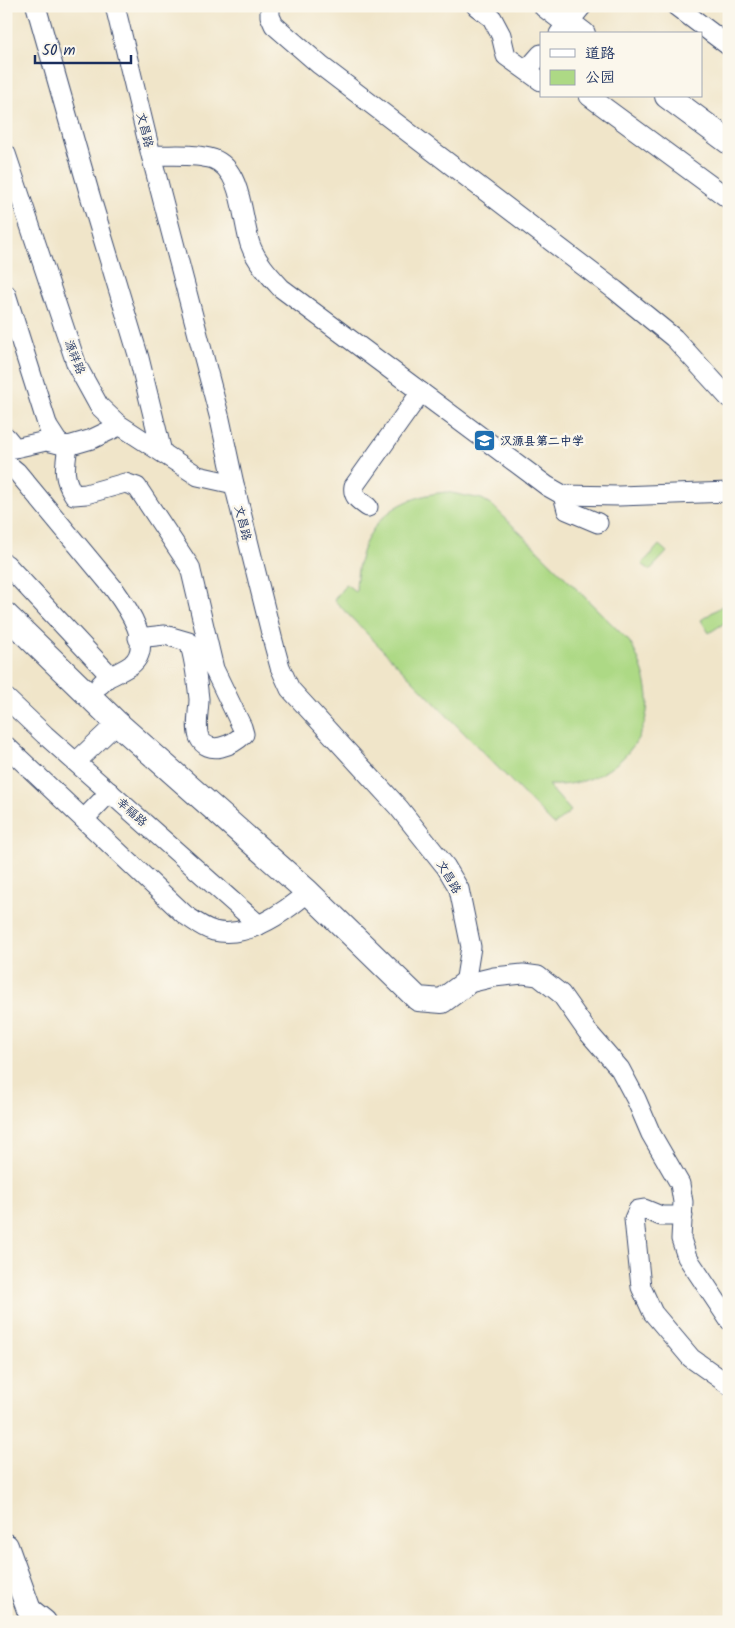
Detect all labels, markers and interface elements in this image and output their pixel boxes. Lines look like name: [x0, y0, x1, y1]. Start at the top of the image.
scale bar: [35, 32, 131, 64]
legend: [540, 32, 702, 98]
text: 50 m: [42, 39, 76, 63]
text: 道路: [585, 42, 615, 66]
text: 公园: [585, 66, 615, 90]
street label: 文昌路: [131, 110, 158, 150]
street label: 源祥路: [59, 337, 90, 377]
school or university icon: 汉源县第二中学: [472, 429, 496, 453]
place label: 汉源县第二中学: [500, 432, 584, 451]
street label: 文昌路: [229, 503, 256, 543]
street label: 幸福路: [112, 793, 151, 831]
street label: 文昌路: [431, 857, 466, 898]

